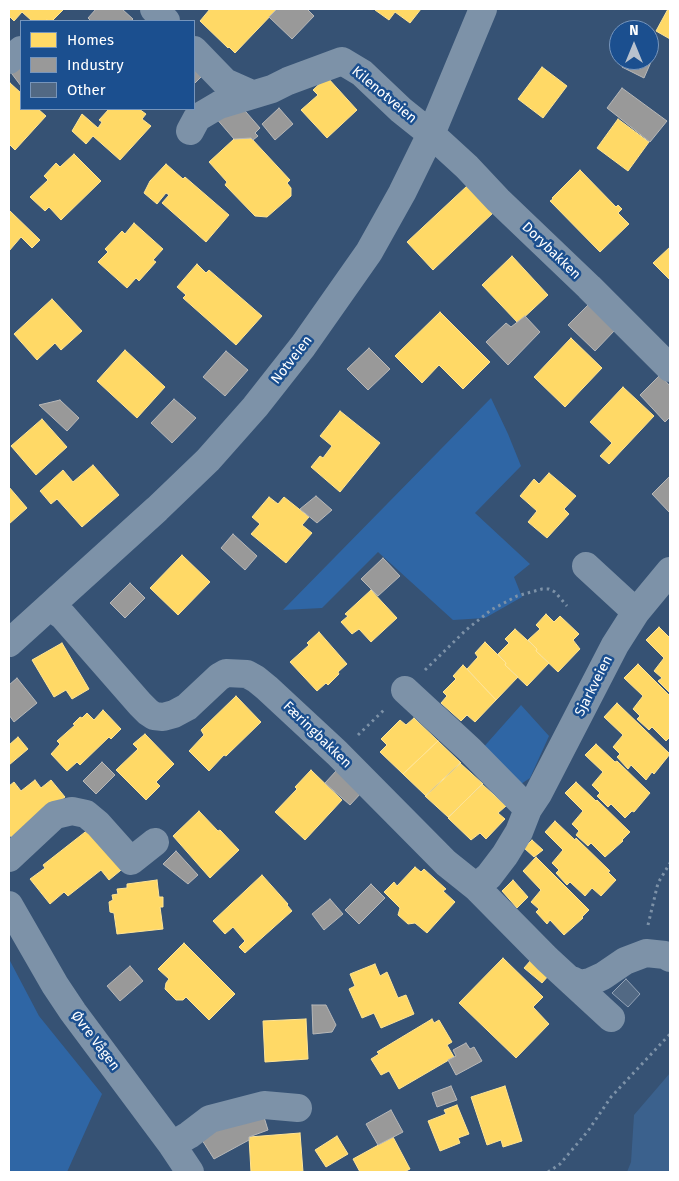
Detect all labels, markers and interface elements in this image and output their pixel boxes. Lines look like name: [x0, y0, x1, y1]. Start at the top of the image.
legend: [20, 20, 195, 110]
north arrow: [609, 20, 659, 70]
text: N: [629, 22, 639, 39]
text: Homes: [67, 31, 114, 49]
text: Industry: [67, 56, 124, 74]
street label: Kilenotveien: [348, 63, 420, 127]
text: Other: [67, 81, 106, 99]
street label: Dorybakken: [518, 219, 584, 283]
street label: Notveien: [268, 332, 316, 388]
street label: Sjarkveien: [572, 653, 616, 719]
street label: Færingbakken: [279, 698, 355, 772]
street label: Øvre Vågen: [67, 1008, 123, 1074]

